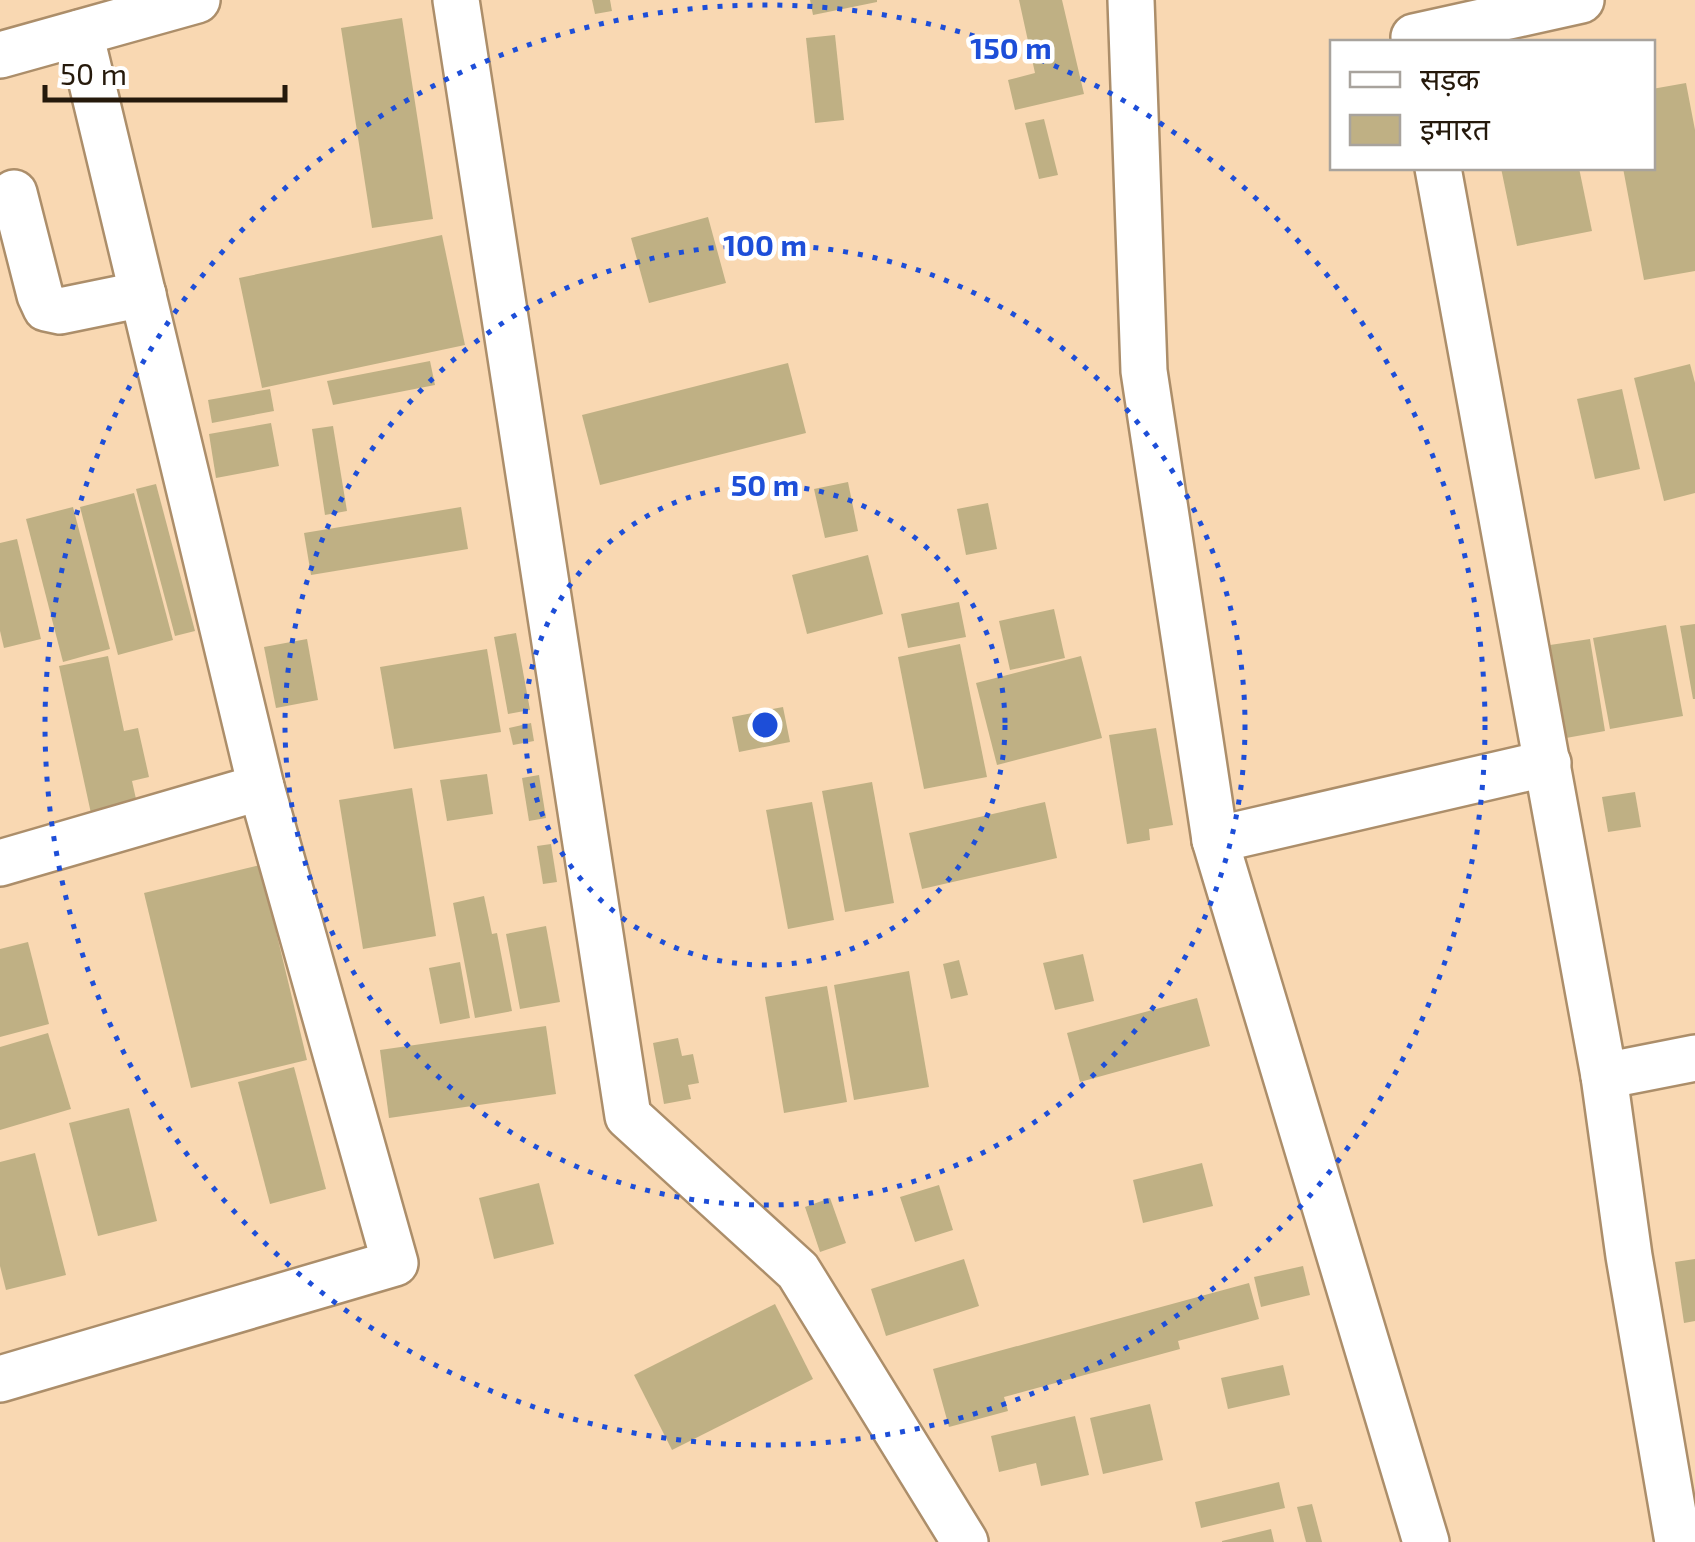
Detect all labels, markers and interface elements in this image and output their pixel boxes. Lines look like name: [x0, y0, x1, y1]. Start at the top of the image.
text: 150 m: [970, 29, 1052, 65]
scale bar: [45, 40, 285, 102]
legend: [1330, 40, 1655, 170]
text: 50 m: [60, 55, 127, 91]
text: सड़क: [1420, 60, 1480, 97]
text: इमारत: [1420, 110, 1491, 146]
text: 100 m: [723, 226, 807, 262]
text: 50 m: [731, 466, 799, 502]
centre of rings: [747, 707, 783, 743]

